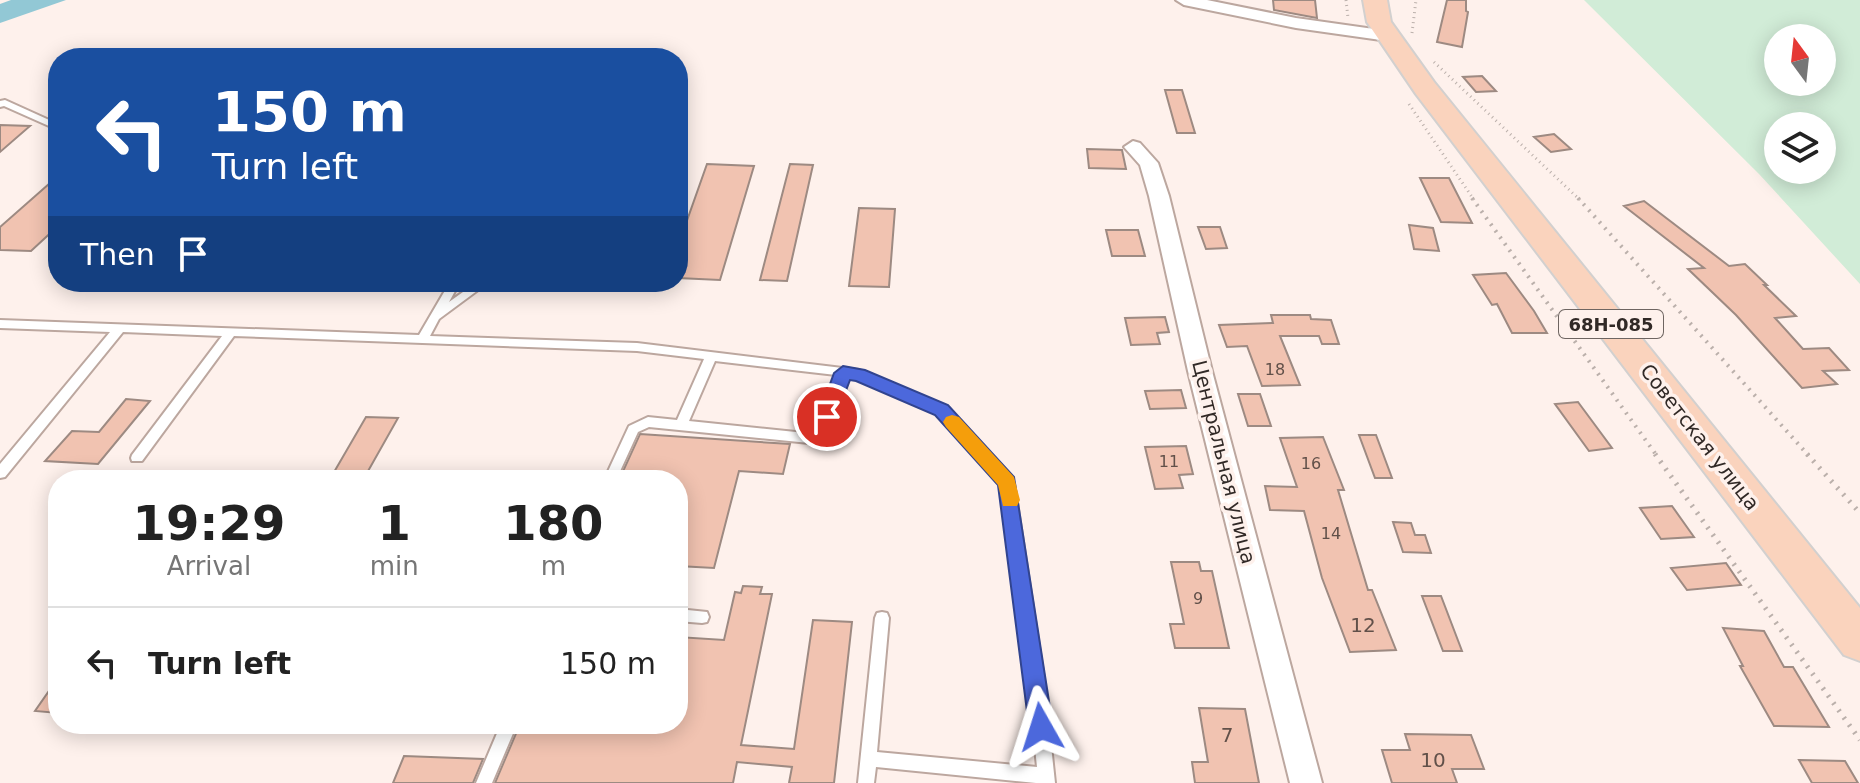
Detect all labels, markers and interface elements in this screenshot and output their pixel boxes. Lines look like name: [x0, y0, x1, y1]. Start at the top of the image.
north arrow: [1764, 24, 1836, 96]
map controls: [1764, 24, 1836, 184]
text: 150 m: [212, 79, 407, 144]
icon: left: [80, 80, 184, 184]
button: layers: [1764, 112, 1836, 184]
text: Turn left: [212, 146, 358, 187]
icon: arrive: [171, 232, 215, 276]
text: Then: [80, 237, 155, 272]
road number: 68Н-085: [1559, 310, 1663, 338]
street label: Центральная улица: [1187, 358, 1261, 566]
street label: Советская улица: [1635, 359, 1765, 515]
house number: 18: [1265, 360, 1285, 379]
pin: [793, 383, 861, 451]
icon: arrive: [805, 395, 849, 439]
house number: 11: [1159, 452, 1179, 471]
house number: 16: [1301, 454, 1321, 473]
text: 19:29: [132, 495, 285, 551]
text: 1: [378, 495, 411, 551]
text: 180: [503, 495, 603, 551]
house number: 14: [1321, 524, 1341, 543]
text: Arrival: [167, 551, 251, 581]
text: min: [370, 551, 419, 581]
text: m: [541, 551, 566, 581]
house number: 9: [1193, 589, 1203, 608]
house number: 12: [1350, 613, 1376, 637]
icon: left: [80, 641, 124, 685]
text: Turn left: [148, 646, 291, 681]
text: 150 m: [560, 646, 656, 681]
position arrow: [999, 685, 1083, 769]
house number: 7: [1221, 723, 1233, 747]
house number: 10: [1420, 748, 1446, 772]

